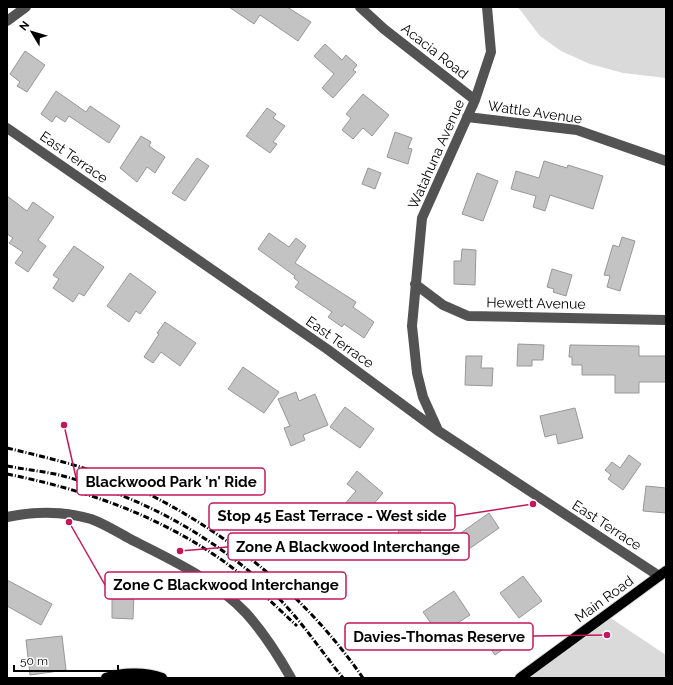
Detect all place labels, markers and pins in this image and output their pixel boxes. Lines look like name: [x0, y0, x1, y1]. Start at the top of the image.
callout: Blackwood Park 'n' Ride: [77, 468, 265, 495]
callout: Stop 45 East Terrace - West side: [209, 503, 455, 530]
callout: Zone A Blackwood Interchange: [228, 533, 469, 560]
callout: Zone C Blackwood Interchange: [105, 572, 346, 599]
callout: Davies-Thomas Reserve: [345, 623, 533, 650]

